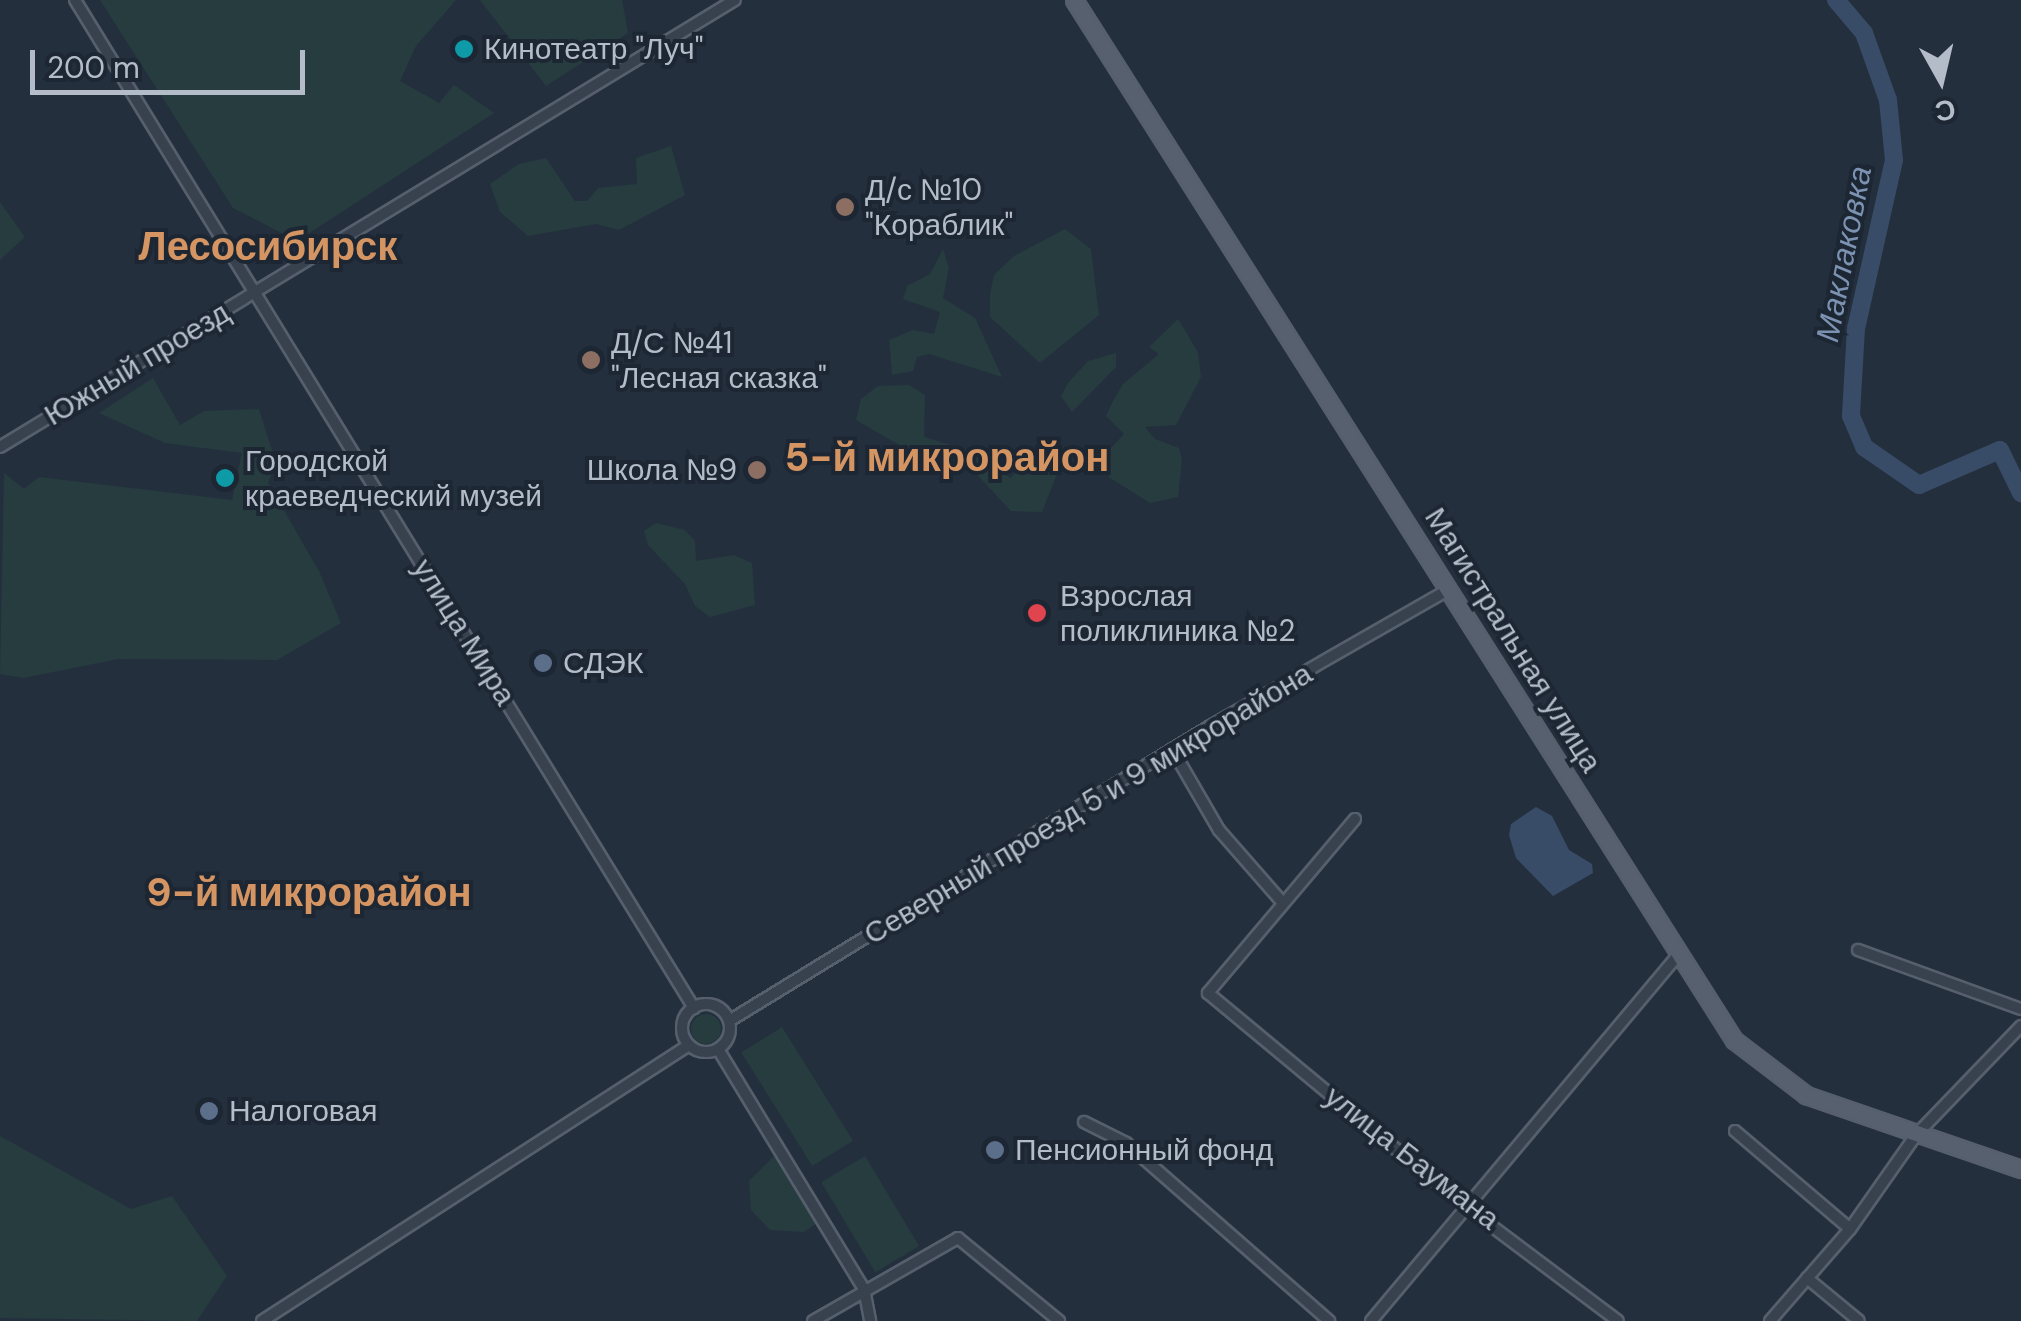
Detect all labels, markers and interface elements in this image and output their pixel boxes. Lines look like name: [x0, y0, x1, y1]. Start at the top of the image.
scale bar: [35, 30, 310, 92]
north arrow: [1891, 30, 1991, 130]
place label: Кинотеатр "Луч": [484, 31, 703, 67]
marker: Кинотеатр "Луч": [453, 38, 475, 60]
text: 200 m: [47, 48, 140, 87]
text: С: [1933, 90, 1958, 130]
water label: Маклаковка: [1808, 163, 1880, 345]
place label: Д/с №10 "Кораблик": [865, 172, 1013, 242]
marker: Д/с №10 "Кораблик": [834, 196, 856, 218]
district label: Лесосибирск: [139, 222, 397, 270]
street label: Южный проезд: [38, 295, 236, 433]
place label: Д/С №41 "Лесная сказка": [611, 325, 827, 396]
marker: Д/С №41 "Лесная сказка": [580, 349, 602, 371]
district label: 5-й микрорайон: [785, 433, 1109, 481]
place label: Городской краеведческий музей: [245, 443, 542, 514]
place label: Школа №9: [587, 452, 737, 488]
marker: Школа №9: [746, 459, 768, 481]
marker: Городской краеведческий музей: [214, 467, 236, 489]
street label: Магистральная улица: [1417, 501, 1609, 779]
street label: улица Мира: [405, 552, 523, 712]
place label: Взрослая поликлиника №2: [1060, 578, 1295, 648]
marker: Взрослая поликлиника №2: [1024, 600, 1050, 626]
place label: СДЭК: [563, 645, 643, 681]
marker: СДЭК: [532, 652, 554, 674]
street label: Северный проезд 5 и 9 микрорайона: [858, 656, 1318, 952]
district label: 9-й микрорайон: [146, 868, 472, 916]
street label: улица Баумана: [1318, 1079, 1506, 1237]
place label: Налоговая: [229, 1093, 377, 1129]
marker: Налоговая: [198, 1100, 220, 1122]
place label: Пенсионный фонд: [1015, 1132, 1273, 1168]
marker: Пенсионный фонд: [984, 1139, 1006, 1161]

